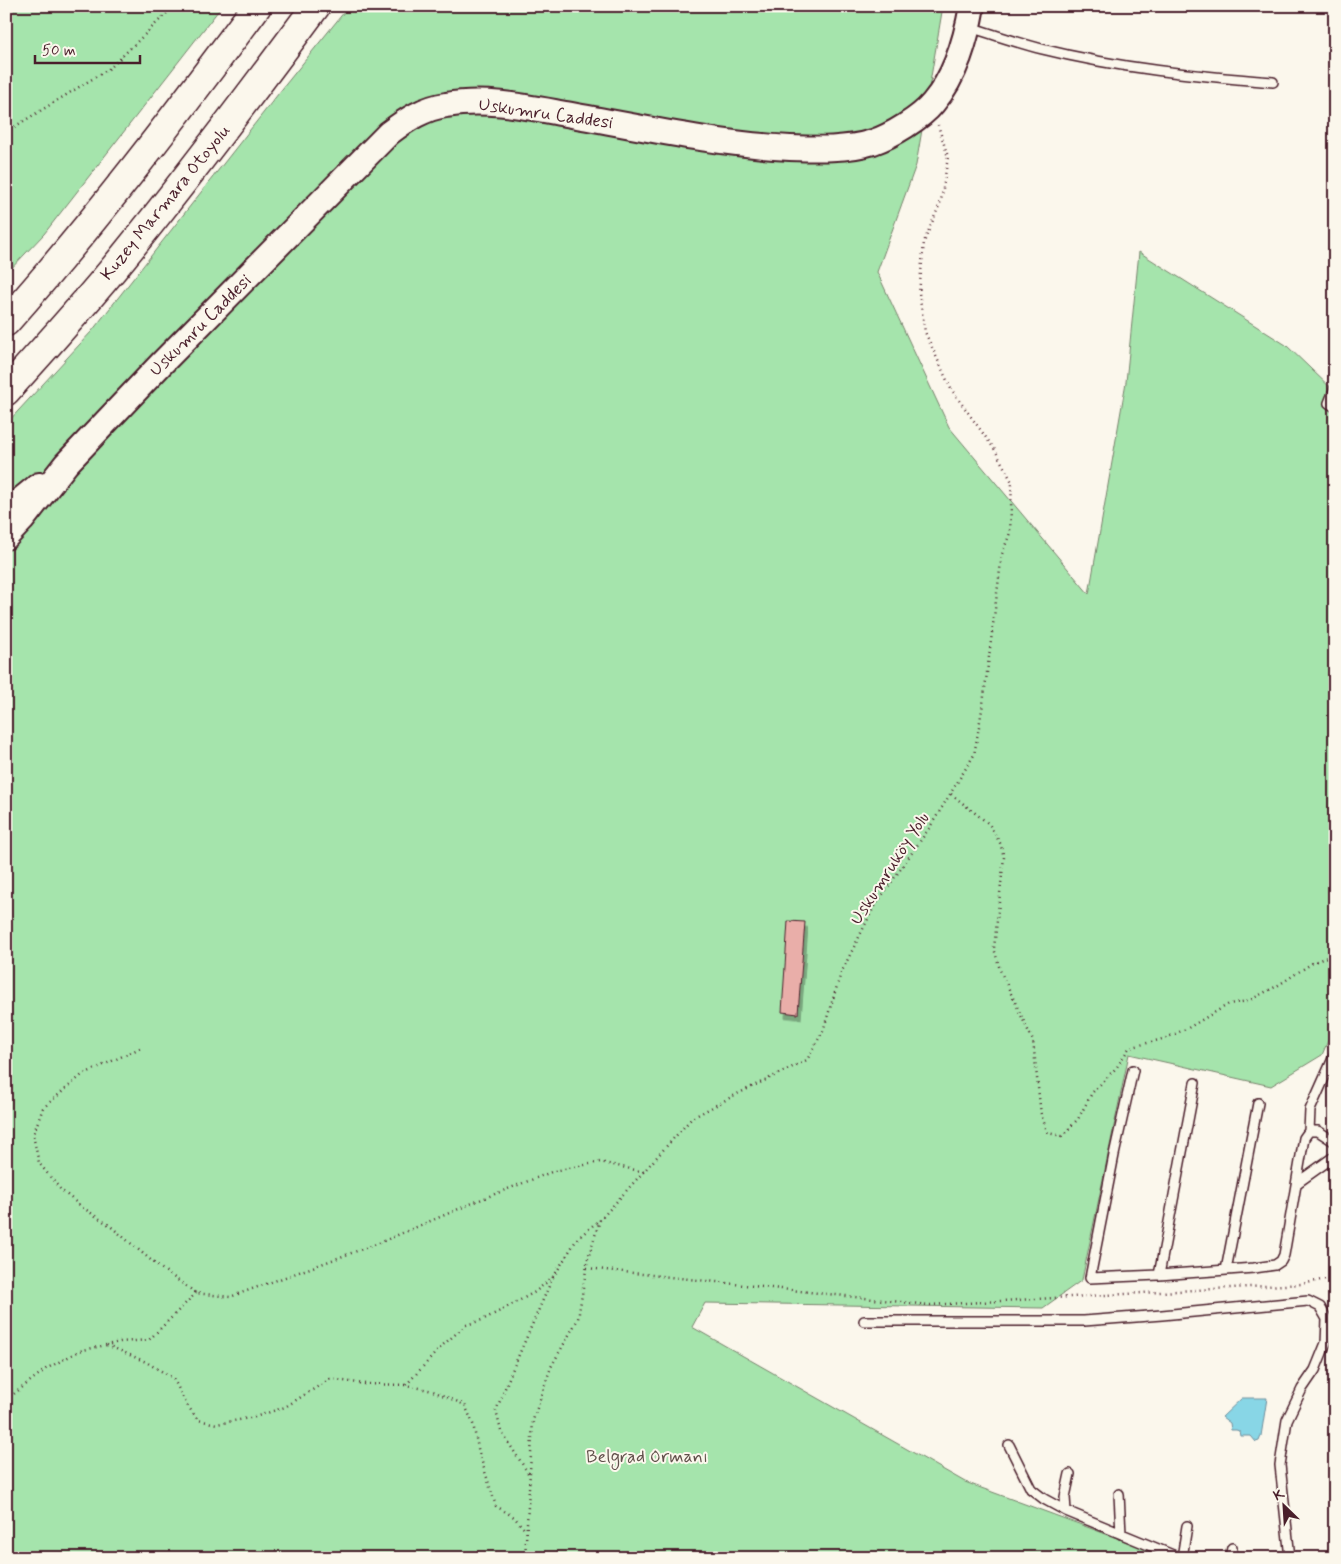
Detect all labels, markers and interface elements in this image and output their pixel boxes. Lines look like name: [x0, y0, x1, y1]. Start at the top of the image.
scale bar: [35, 32, 140, 64]
text: 50 m: [42, 41, 76, 61]
street label: Uskumru Caddesi: [477, 93, 615, 135]
street label: Kuzey Marmara Otoyolu: [95, 120, 236, 286]
street label: Uskumru Caddesi: [144, 269, 257, 382]
street label: Uskumruköy Yolu: [844, 808, 935, 929]
park label: Belgrad Ormanı: [586, 1445, 708, 1470]
north arrow: [1258, 1482, 1308, 1532]
text: K: [1271, 1484, 1288, 1505]

